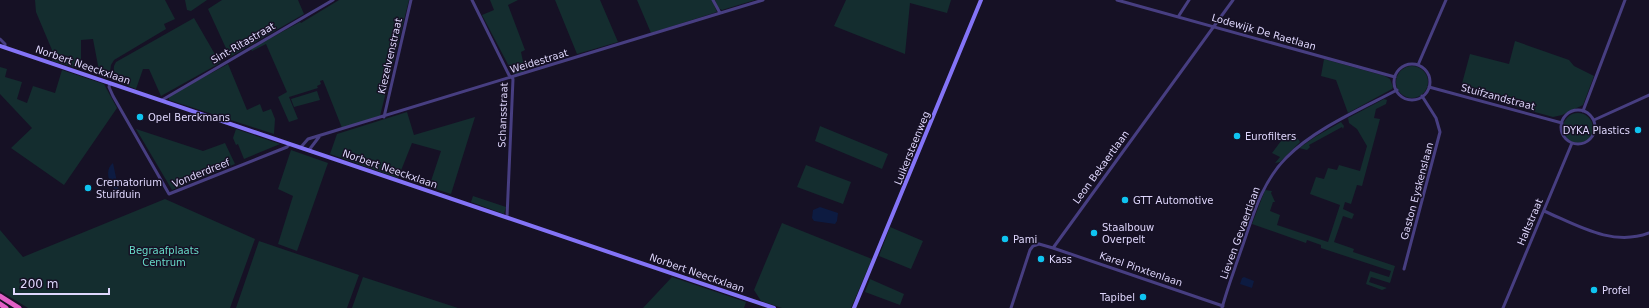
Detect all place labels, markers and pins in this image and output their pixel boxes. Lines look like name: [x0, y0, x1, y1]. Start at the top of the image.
marker: Opel Berckmans: [135, 112, 145, 122]
place label: Opel Berckmans: [148, 112, 230, 123]
place label: DYKA Plastics: [1563, 125, 1630, 136]
marker: DYKA Plastics: [1633, 125, 1643, 135]
marker: Eurofilters: [1232, 131, 1242, 141]
place label: Eurofilters: [1245, 131, 1296, 142]
place label: Crematorium Stuifduin: [96, 177, 162, 200]
marker: Crematorium Stuifduin: [83, 183, 93, 193]
marker: GTT Automotive: [1120, 195, 1130, 205]
place label: GTT Automotive: [1133, 195, 1213, 206]
place label: Staalbouw Overpelt: [1102, 222, 1154, 245]
marker: Staalbouw Overpelt: [1089, 228, 1099, 238]
marker: Pami: [1000, 234, 1010, 244]
place label: Pami: [1013, 234, 1037, 245]
marker: Kass: [1036, 254, 1046, 264]
place label: Kass: [1049, 254, 1072, 265]
marker: Profel: [1589, 285, 1599, 295]
place label: Profel: [1602, 285, 1630, 296]
place label: Tapibel: [1099, 292, 1135, 303]
marker: Tapibel: [1138, 292, 1148, 302]

